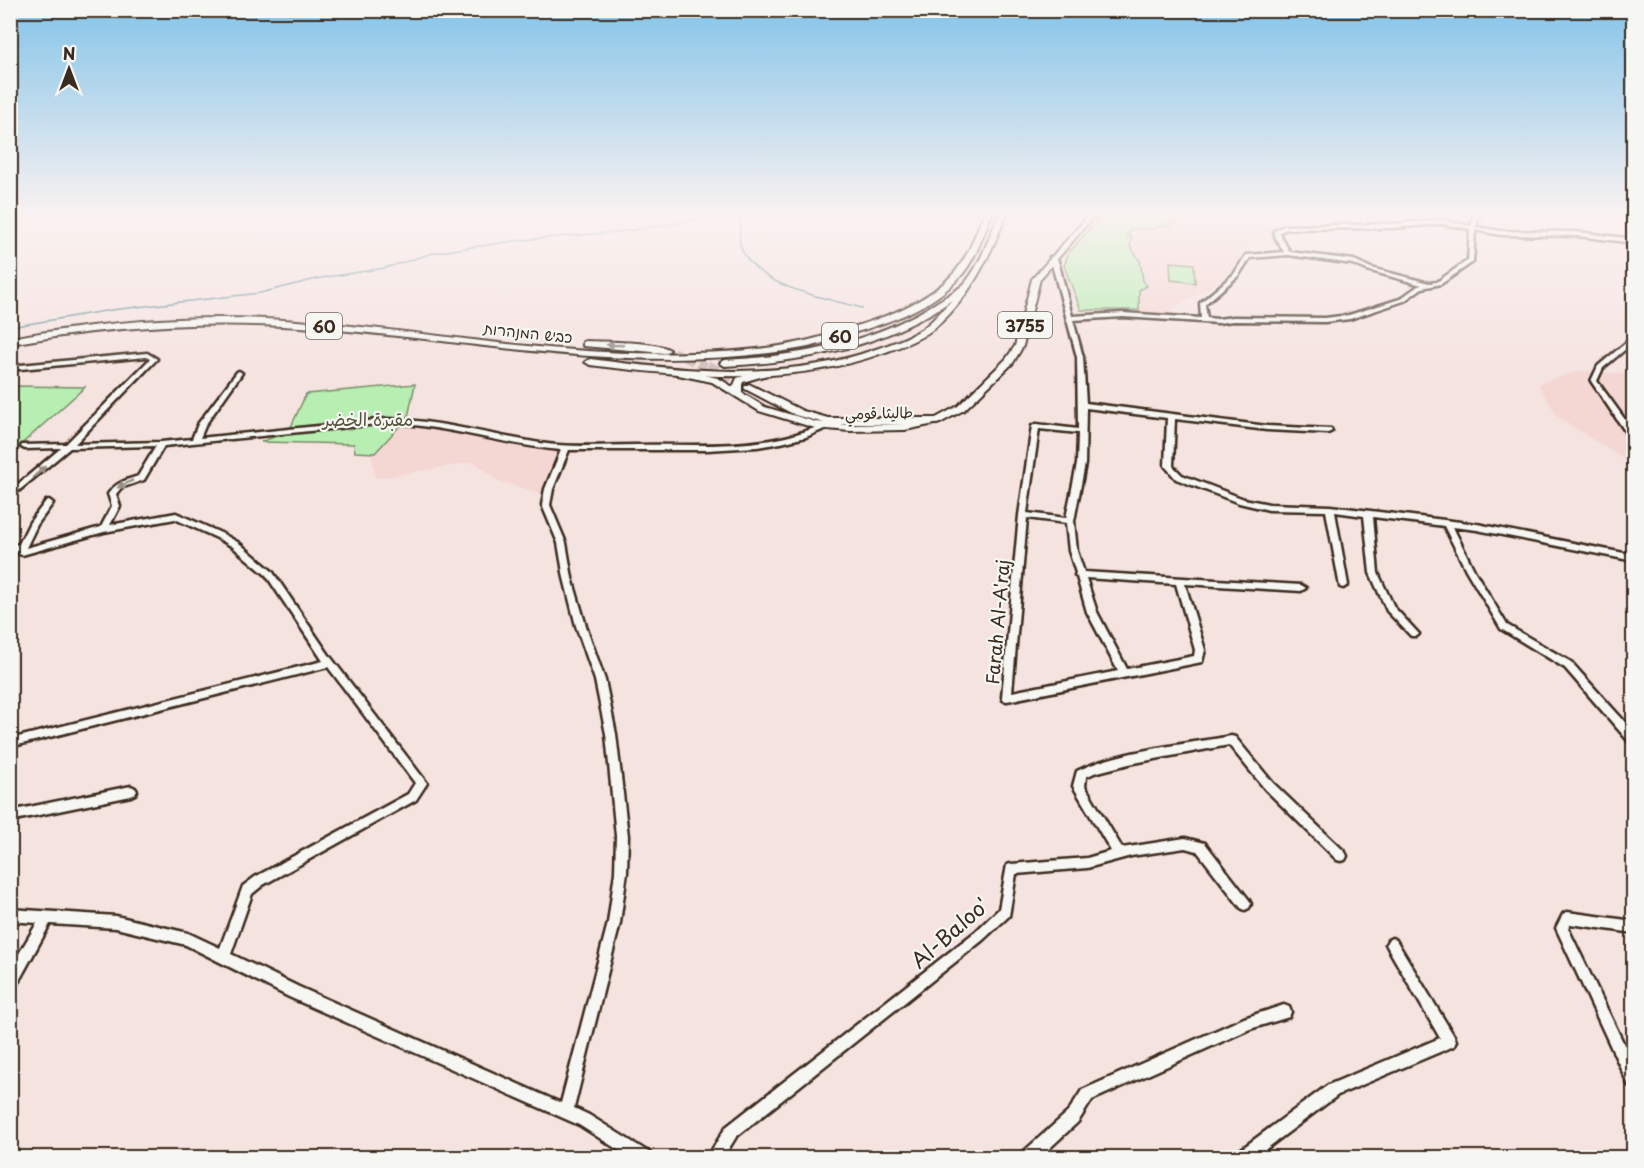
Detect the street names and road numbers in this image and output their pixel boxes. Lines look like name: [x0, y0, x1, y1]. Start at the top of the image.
road number: 3755: [998, 312, 1052, 338]
road number: 60: [306, 313, 342, 339]
street label: כביש המנהרות: [481, 316, 574, 348]
road number: 60: [822, 323, 858, 349]
street label: طاليثا قومي: [845, 400, 913, 427]
street label: Farah Al-A'raj: [978, 558, 1016, 686]
street label: Al-Baloo': [903, 889, 995, 975]

